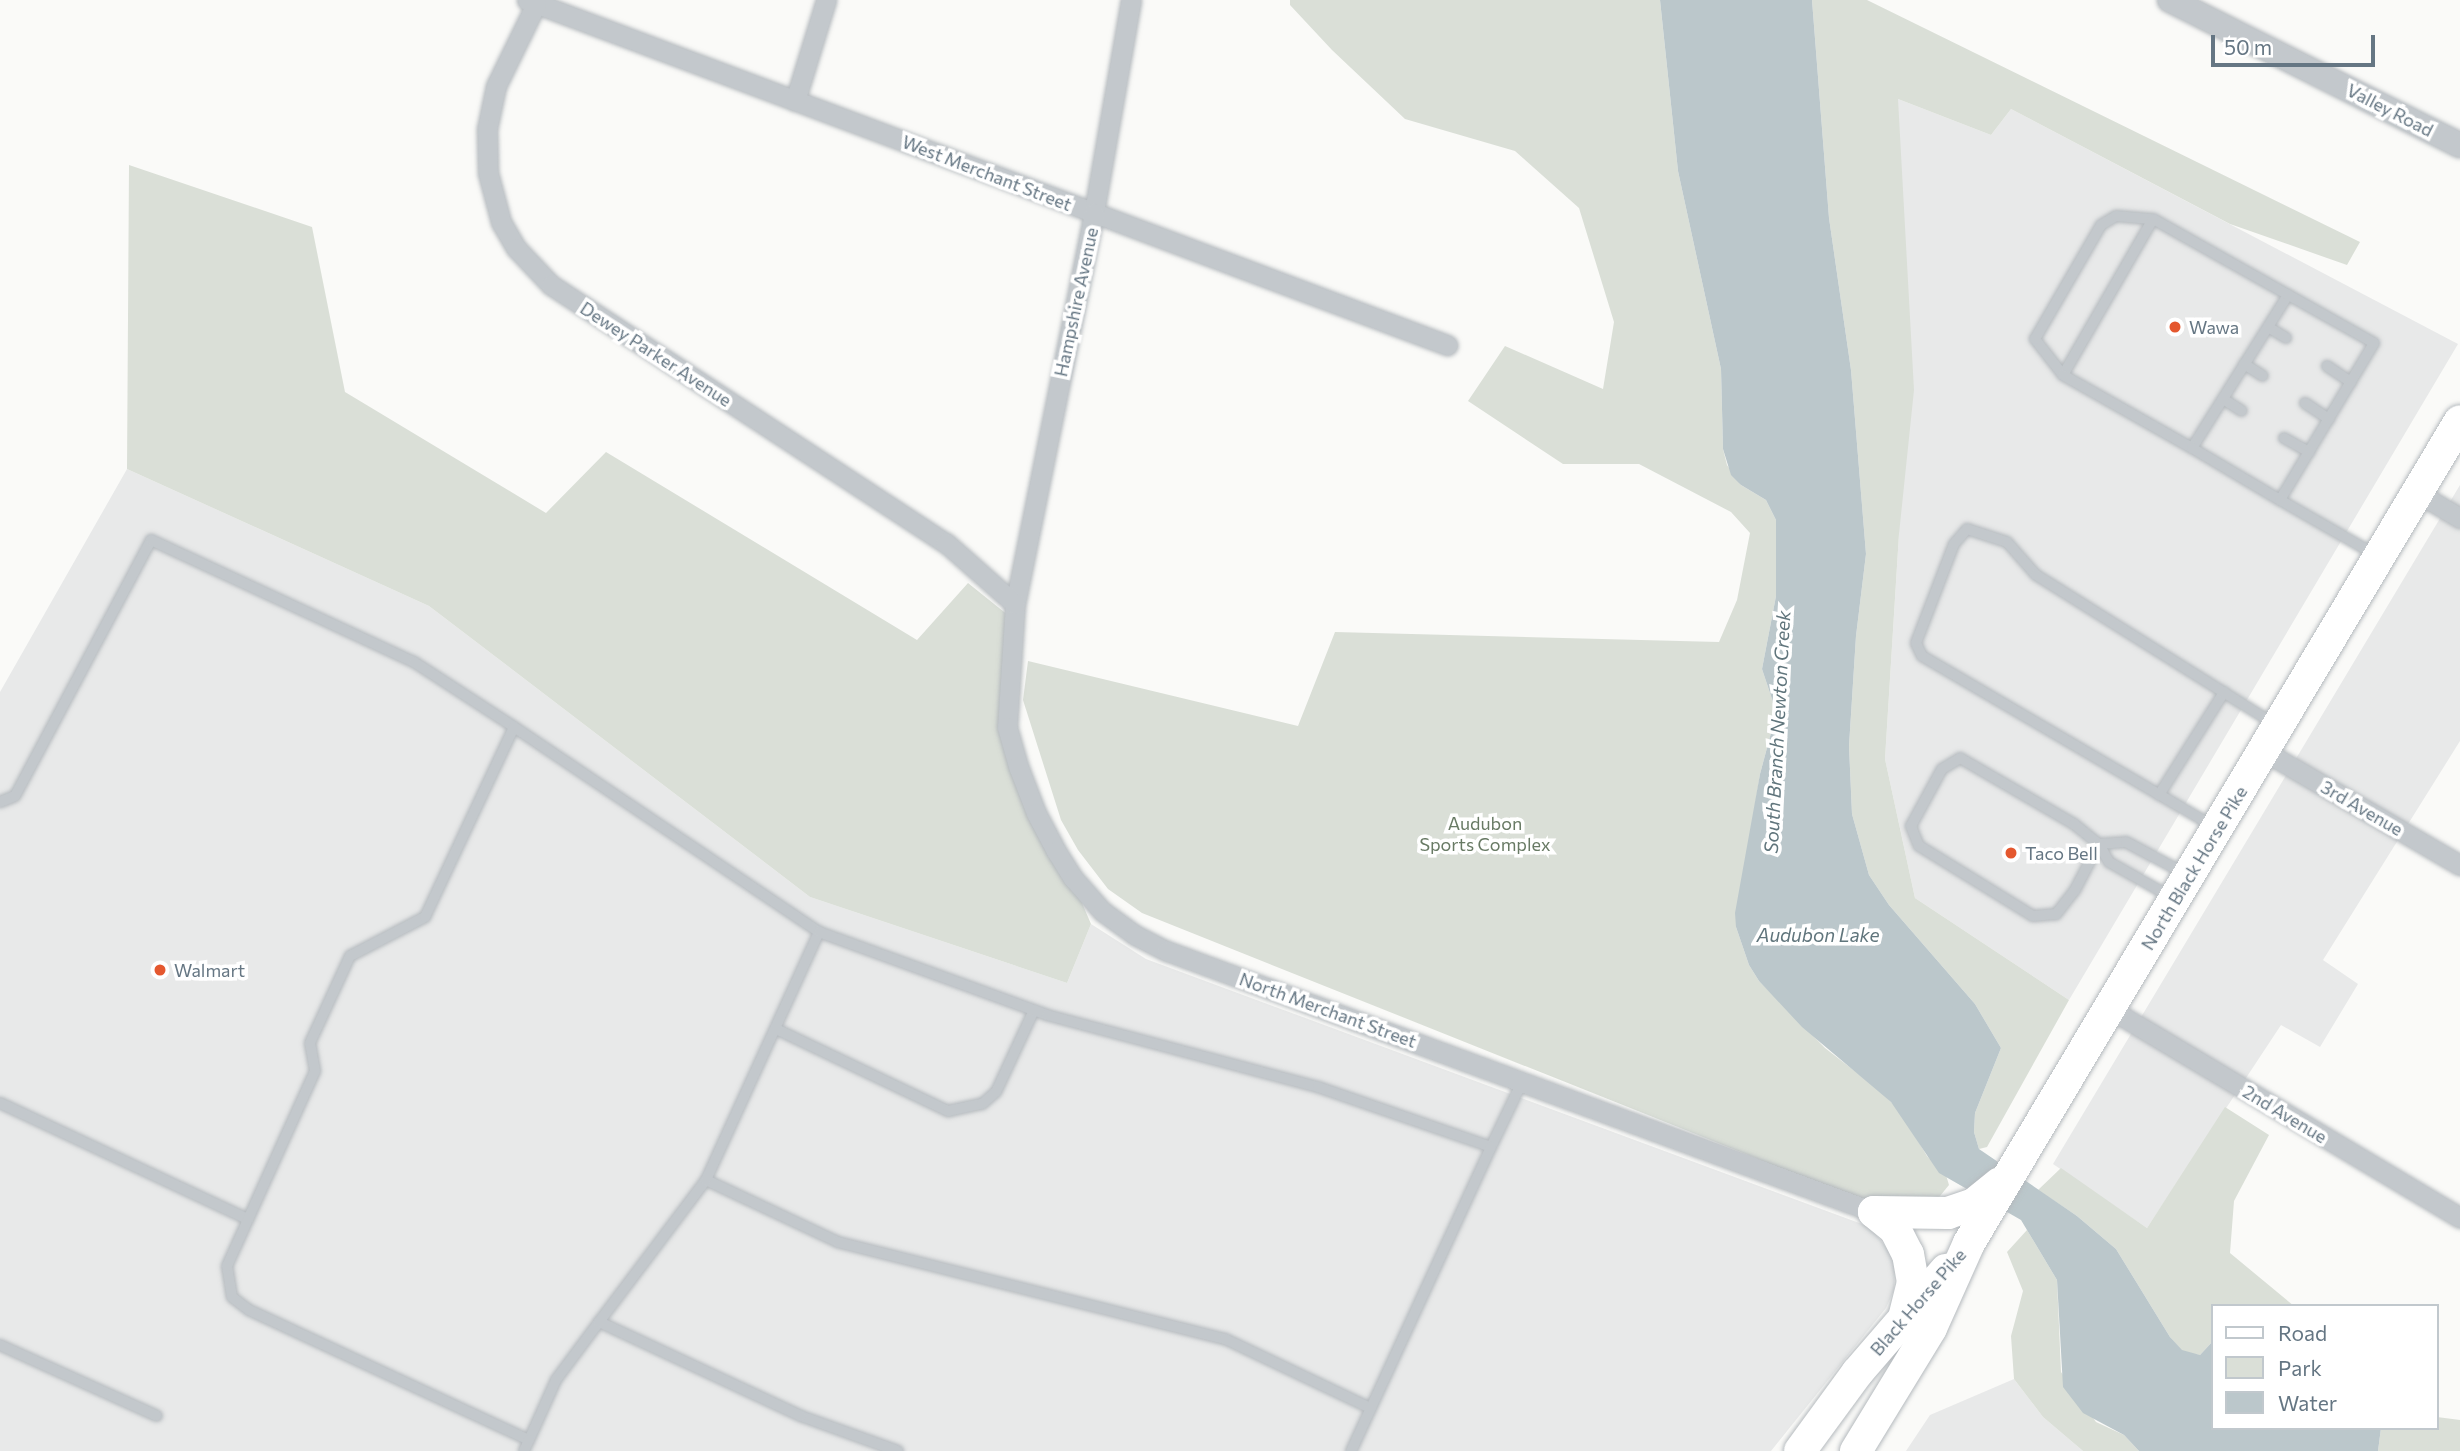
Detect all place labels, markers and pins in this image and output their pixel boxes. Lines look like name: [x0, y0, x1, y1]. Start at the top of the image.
place label: Wawa: [2189, 316, 2239, 338]
marker: Wawa: [2167, 319, 2183, 335]
place label: Taco Bell: [2025, 842, 2098, 864]
marker: Taco Bell: [2003, 845, 2019, 861]
place label: Walmart: [174, 959, 245, 981]
marker: Walmart: [152, 962, 168, 978]

